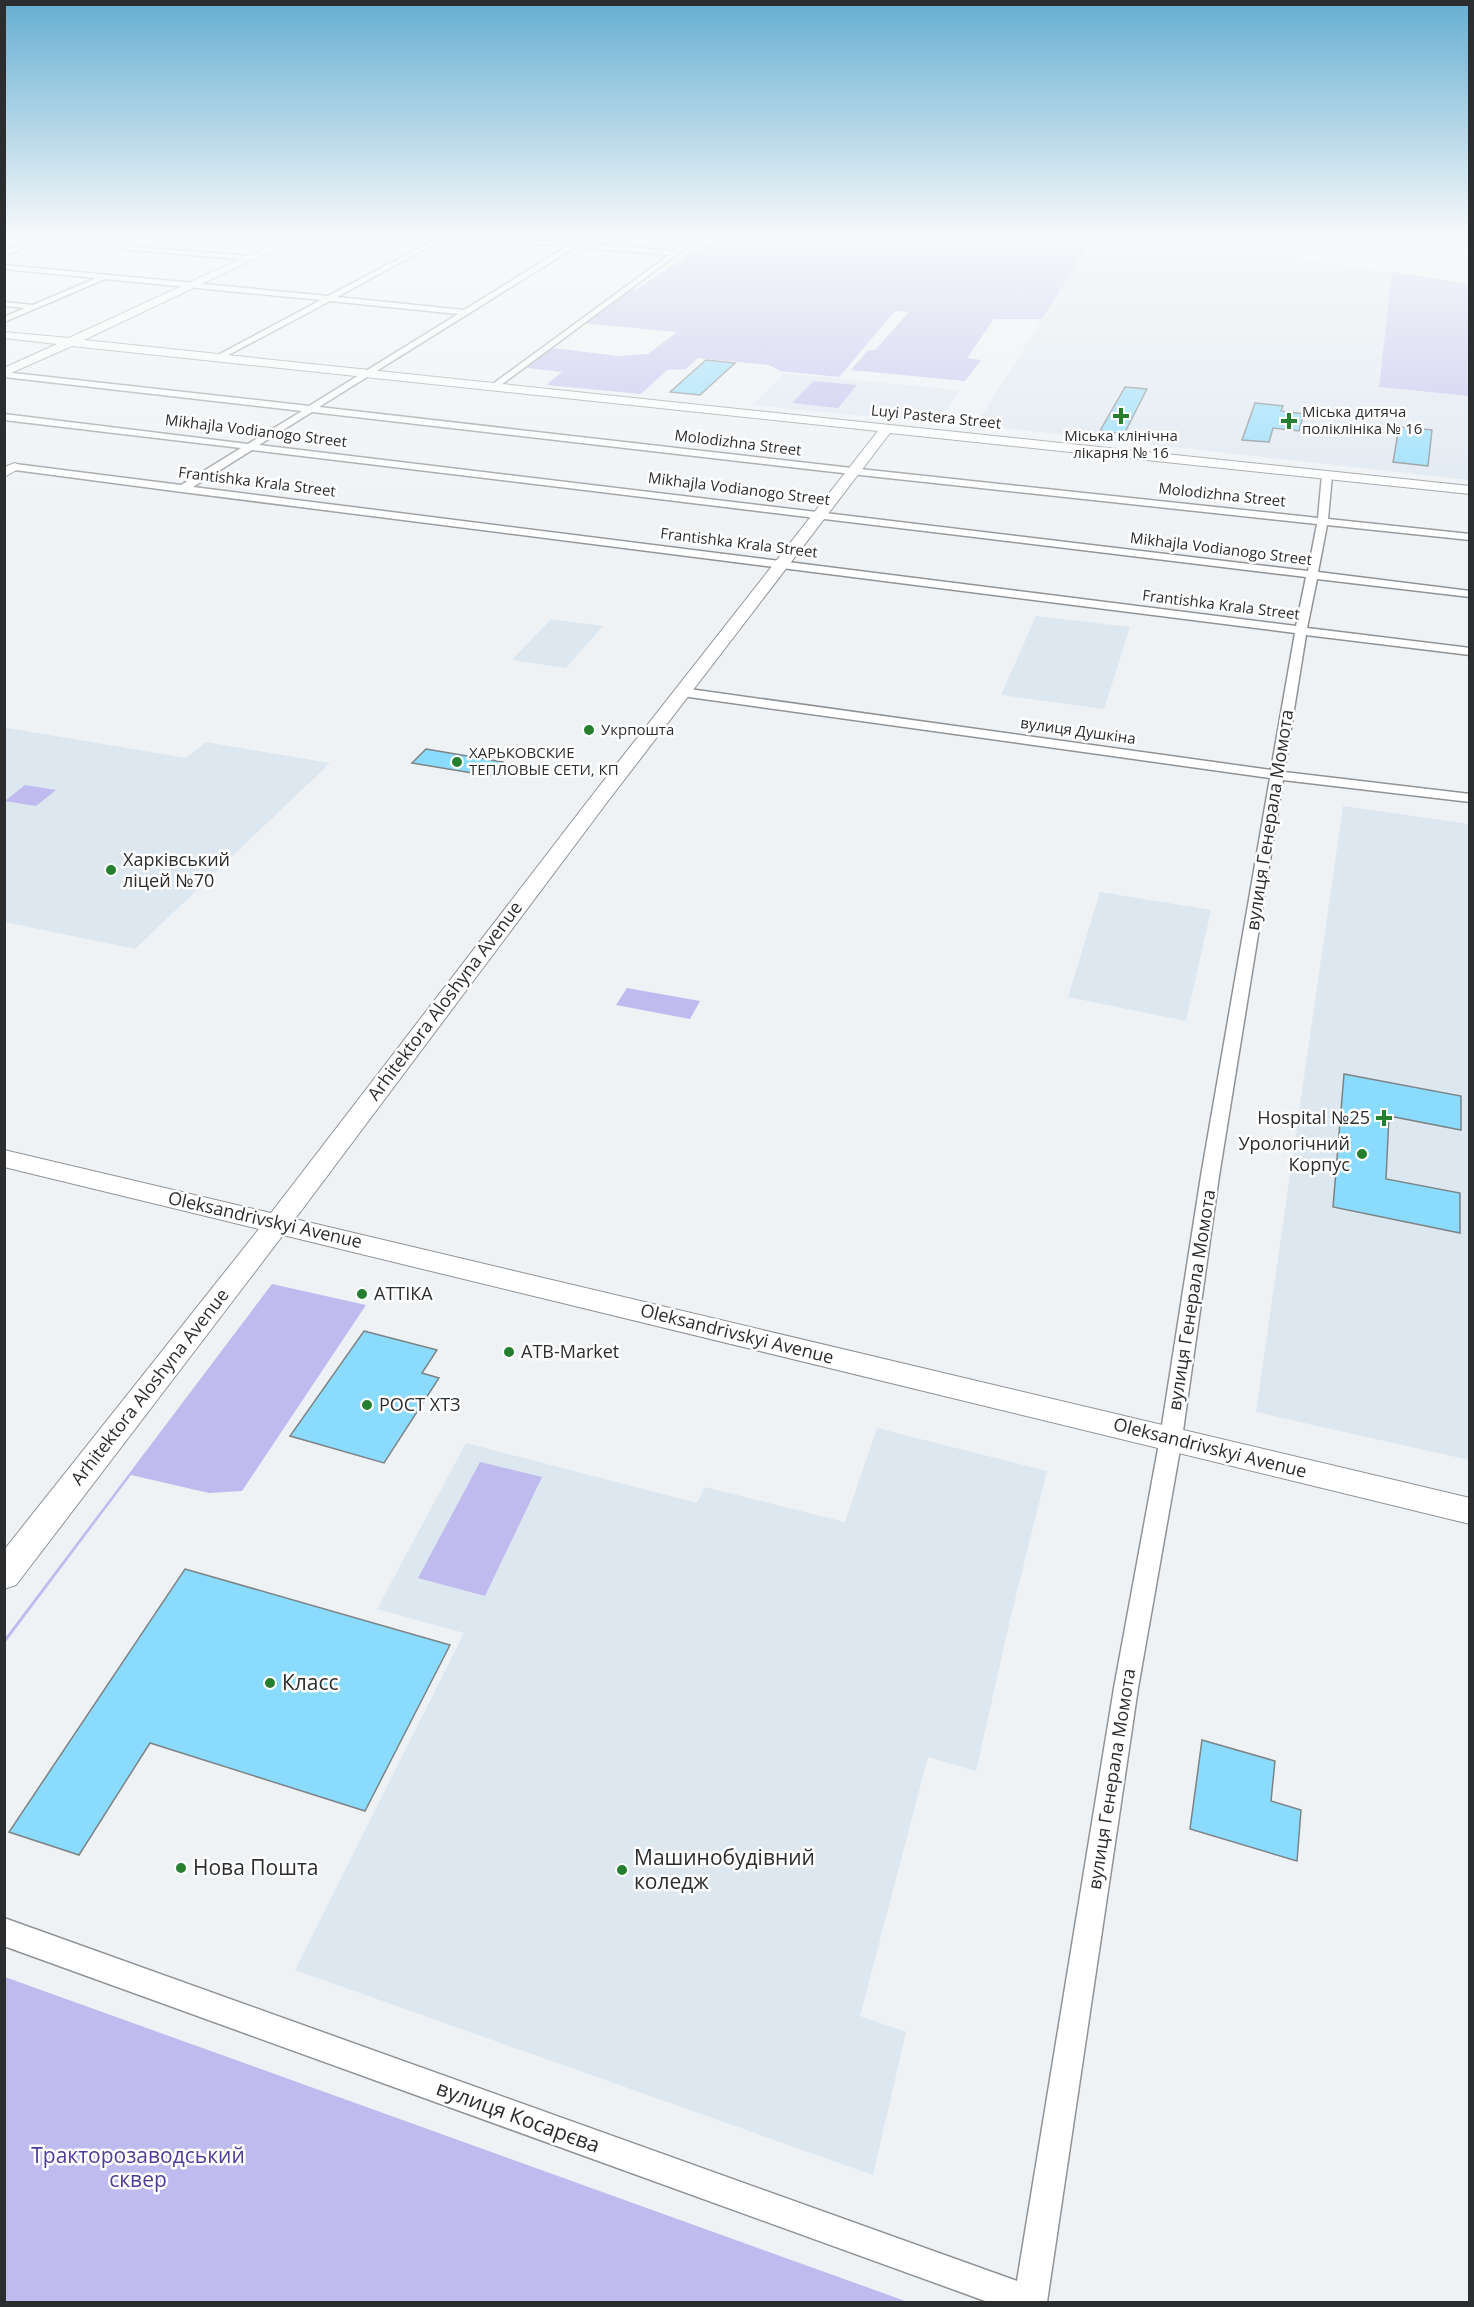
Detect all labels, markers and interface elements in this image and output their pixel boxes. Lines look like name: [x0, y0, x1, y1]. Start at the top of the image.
street label: Luyi Pastera Street: [870, 399, 1002, 433]
place label: Міська дитяча поліклініка № 16: [1302, 401, 1422, 438]
marker: Міська клінічна лікарня № 16: [1112, 407, 1130, 425]
street label: Mikhajla Vodianogo Street: [164, 409, 348, 451]
marker: Міська дитяча поліклініка № 16: [1280, 412, 1298, 430]
street label: Molodizhna Street: [673, 424, 803, 460]
place label: Міська клінічна лікарня № 16: [1064, 425, 1178, 462]
street label: Frantishka Krala Street: [177, 461, 337, 501]
street label: Mikhajla Vodianogo Street: [647, 467, 831, 509]
street label: Molodizhna Street: [1157, 477, 1287, 511]
street label: Frantishka Krala Street: [659, 522, 819, 562]
street label: Mikhajla Vodianogo Street: [1129, 527, 1313, 569]
street label: Frantishka Krala Street: [1141, 584, 1301, 624]
street label: вулиця Генерала Момота: [1240, 708, 1298, 932]
street label: вулиця Душкіна: [1019, 712, 1137, 748]
place label: Укрпошта: [601, 719, 674, 739]
marker: Укрпошта: [582, 723, 596, 737]
place label: ХАРЬКОВСКИЕ ТЕПЛОВЫЕ СЕТИ, КП: [469, 742, 619, 779]
marker: ХАРЬКОВСКИЕ ТЕПЛОВЫЕ СЕТИ, КП: [450, 755, 464, 769]
place label: Харківський ліцей №70: [123, 847, 230, 892]
marker: Харківський ліцей №70: [104, 863, 118, 877]
street label: Arhitektora Aloshyna Avenue: [361, 896, 527, 1105]
place label: Hospital №25: [1257, 1105, 1370, 1129]
marker: Hospital №25: [1375, 1109, 1393, 1127]
place label: Урологічний Корпус: [1238, 1131, 1350, 1176]
marker: Урологічний Корпус: [1355, 1147, 1369, 1161]
street label: Oleksandrivskyi Avenue: [166, 1185, 365, 1253]
street label: вулиця Генерала Момота: [1162, 1188, 1220, 1412]
place label: АТТІКА: [374, 1281, 433, 1305]
street label: Arhitektora Aloshyna Avenue: [65, 1283, 234, 1490]
marker: АТТІКА: [355, 1287, 369, 1301]
street label: Oleksandrivskyi Avenue: [638, 1297, 836, 1369]
place label: ATB-Market: [521, 1339, 619, 1363]
marker: ATB-Market: [502, 1345, 516, 1359]
place label: РОСТ ХТЗ: [379, 1392, 461, 1416]
marker: РОСТ ХТЗ: [360, 1398, 374, 1412]
street label: Oleksandrivskyi Avenue: [1111, 1411, 1309, 1483]
street label: вулиця Генерала Момота: [1082, 1667, 1140, 1891]
place label: Класс: [282, 1668, 339, 1696]
marker: Класс: [263, 1676, 277, 1690]
place label: Машинобудівний коледж: [634, 1843, 815, 1895]
place label: Нова Пошта: [193, 1853, 318, 1881]
marker: Нова Пошта: [174, 1861, 188, 1875]
marker: Машинобудівний коледж: [615, 1863, 629, 1877]
street label: вулиця Косарєва: [433, 2073, 604, 2159]
park label: Тракторозаводський сквер: [31, 2141, 245, 2193]

